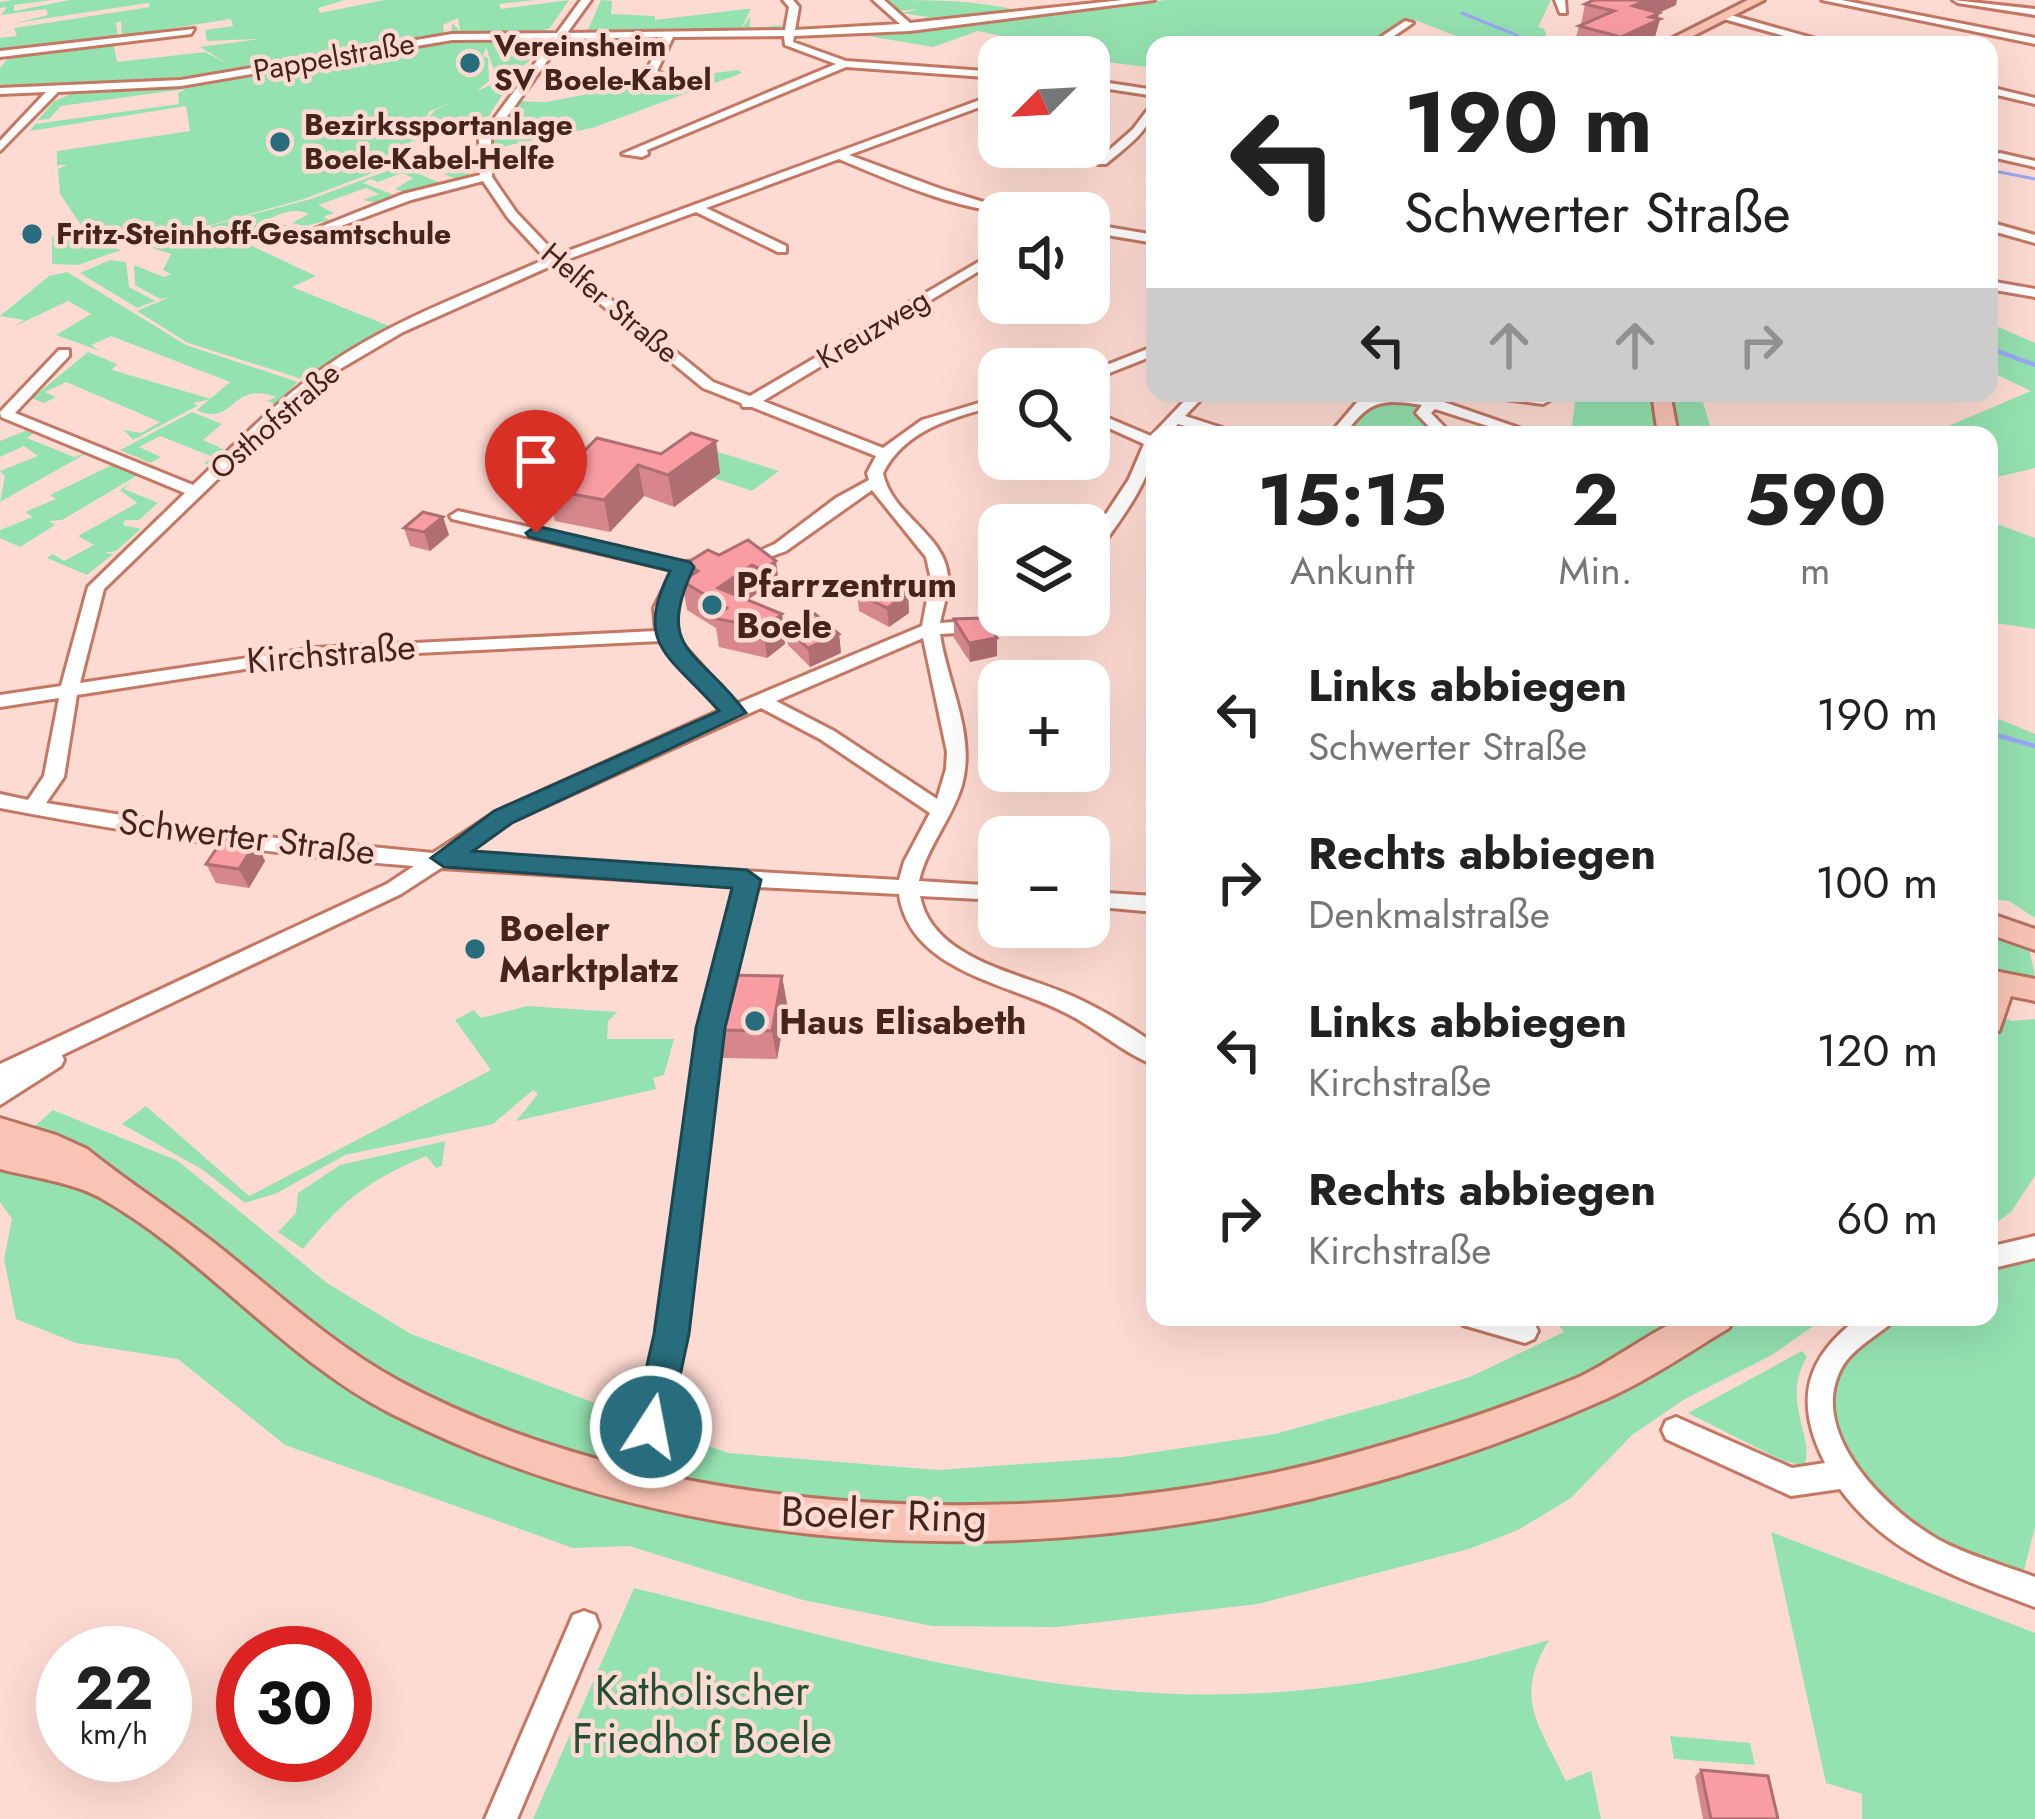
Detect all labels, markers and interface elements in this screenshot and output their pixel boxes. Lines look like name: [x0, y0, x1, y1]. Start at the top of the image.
street label: Pappelstraße: [250, 21, 418, 92]
place label: Vereinsheim SV Boele-Kabel: [493, 24, 712, 101]
north arrow: [978, 36, 1110, 168]
map controls: [978, 36, 1110, 948]
marker: Vereinsheim SV Boele-Kabel: [457, 50, 483, 76]
text: 190 m: [1404, 62, 1653, 184]
icon: left: [1206, 84, 1362, 240]
place label: Bezirkssportanlage Boele-Kabel-Helfe: [304, 103, 573, 180]
marker: Bezirkssportanlage Boele-Kabel-Helfe: [267, 129, 293, 155]
text: Schwerter Straße: [1404, 174, 1791, 252]
button: sound: [978, 192, 1110, 324]
place label: Fritz-Steinhoff-Gesamtschule: [56, 212, 451, 255]
marker: Fritz-Steinhoff-Gesamtschule: [19, 221, 45, 247]
street label: Helfer Straße: [532, 232, 688, 373]
street label: Kreuzweg: [808, 278, 937, 379]
icon: left: [1350, 312, 1416, 378]
icon: ahead: [1476, 312, 1542, 378]
icon: ahead: [1602, 312, 1668, 378]
icon: right: [1728, 312, 1794, 378]
button: search: [978, 348, 1110, 480]
street label: Osthofstraße: [200, 352, 349, 489]
pin: [485, 410, 587, 533]
icon: arrive: [503, 428, 569, 494]
text: 15:15: [1258, 448, 1447, 552]
text: 2: [1572, 448, 1619, 552]
text: 590: [1744, 448, 1886, 552]
button: layers: [978, 504, 1110, 636]
text: Ankunft: [1290, 542, 1415, 599]
text: Min.: [1559, 542, 1633, 599]
text: m: [1800, 542, 1830, 599]
place label: Pfarrzentrum Boele: [736, 558, 957, 651]
marker: Pfarrzentrum Boele: [699, 592, 725, 618]
street label: Kirchstraße: [244, 620, 418, 686]
text: Links abbiegen: [1308, 653, 1627, 718]
button: +: [978, 660, 1110, 792]
icon: left: [1206, 681, 1272, 747]
text: 190 m: [1816, 682, 1938, 747]
text: Schwerter Straße: [1308, 718, 1587, 775]
street label: Schwerter Straße: [116, 794, 378, 878]
button: −: [978, 816, 1110, 948]
text: Rechts abbiegen: [1308, 821, 1656, 886]
icon: right: [1206, 849, 1272, 915]
text: 100 m: [1815, 850, 1938, 915]
text: Denkmalstraße: [1308, 886, 1550, 943]
place label: Boeler Marktplatz: [499, 902, 679, 995]
marker: Boeler Marktplatz: [462, 936, 488, 962]
text: Links abbiegen: [1308, 989, 1627, 1054]
place label: Haus Elisabeth: [779, 995, 1027, 1047]
marker: Haus Elisabeth: [742, 1008, 768, 1034]
icon: left: [1206, 1017, 1272, 1083]
text: 120 m: [1817, 1018, 1938, 1083]
text: Kirchstraße: [1308, 1054, 1491, 1111]
text: Rechts abbiegen: [1308, 1157, 1656, 1222]
icon: right: [1206, 1185, 1272, 1251]
text: 60 m: [1836, 1186, 1938, 1251]
text: Kirchstraße: [1308, 1222, 1491, 1279]
position arrow: [588, 1364, 714, 1490]
street label: Boeler Ring: [780, 1480, 988, 1549]
speed limit sign: 30: [216, 1626, 372, 1782]
text: 22: [75, 1645, 153, 1732]
park label: Katholischer Friedhof Boele: [572, 1660, 832, 1769]
text: km/h: [80, 1712, 148, 1755]

